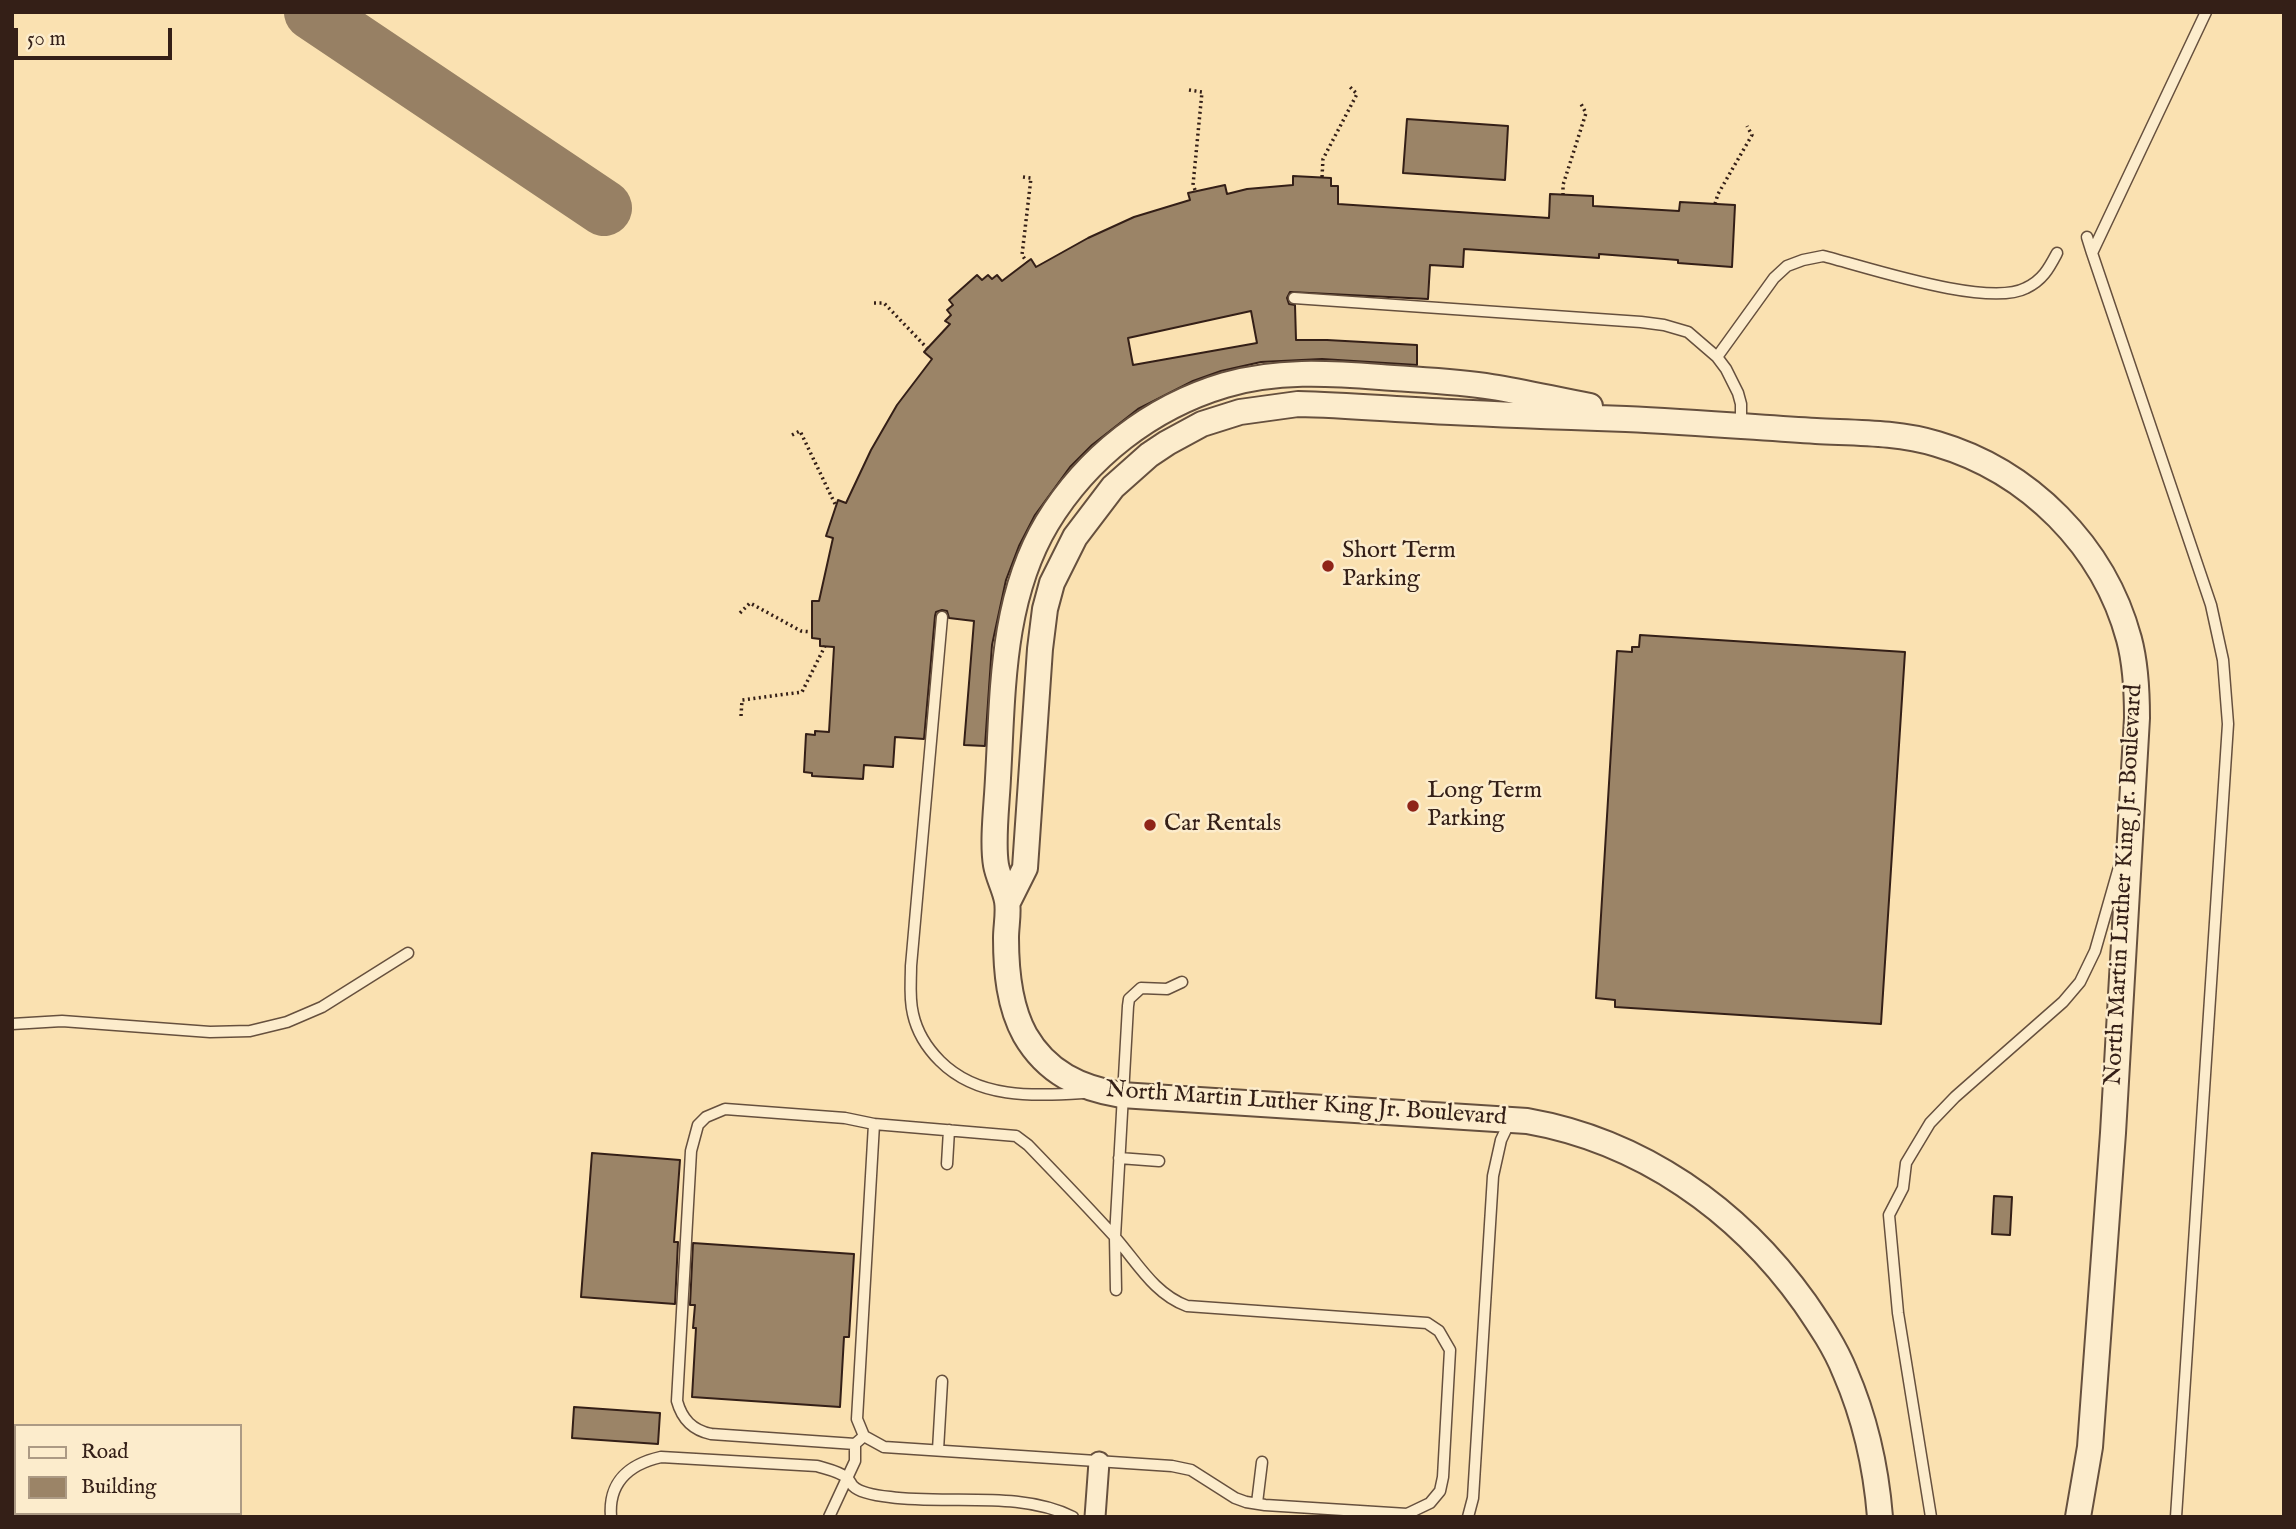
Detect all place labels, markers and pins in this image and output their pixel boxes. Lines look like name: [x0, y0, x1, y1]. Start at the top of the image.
place label: Short Term Parking: [1342, 538, 1456, 594]
marker: Short Term Parking: [1320, 558, 1336, 574]
place label: Long Term Parking: [1427, 778, 1542, 834]
marker: Long Term Parking: [1405, 798, 1421, 814]
place label: Car Rentals: [1164, 811, 1281, 839]
marker: Car Rentals: [1142, 817, 1158, 833]

